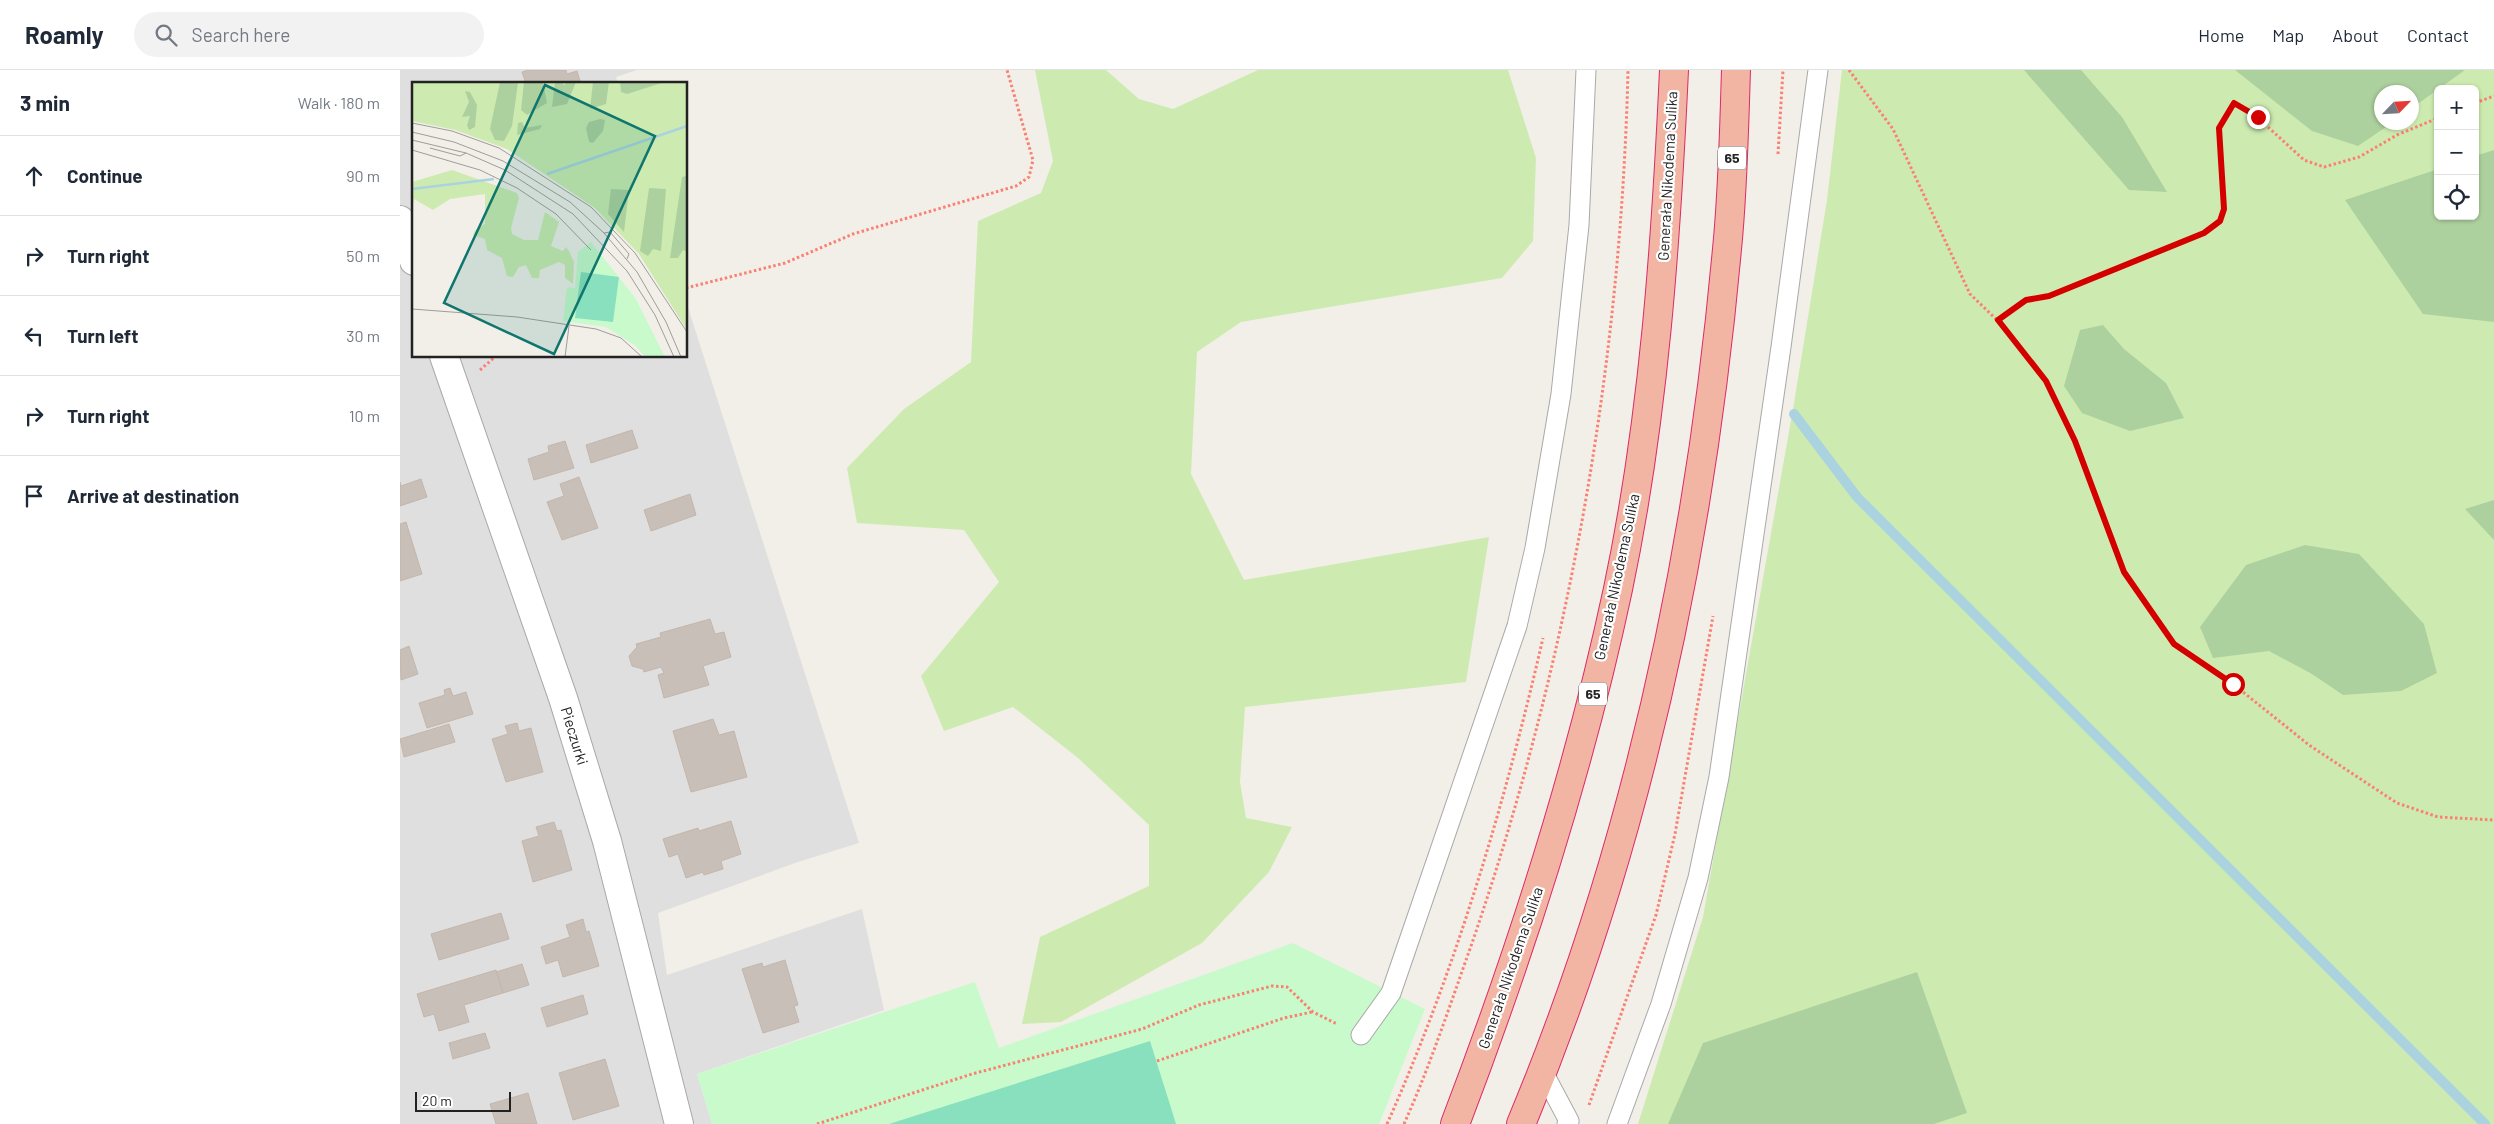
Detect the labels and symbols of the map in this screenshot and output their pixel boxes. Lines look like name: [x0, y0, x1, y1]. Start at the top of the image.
inset map: [412, 82, 688, 358]
north arrow: [2374, 85, 2419, 130]
street label: Generała Nikodema Sulika: [1654, 91, 1680, 261]
route end: [2247, 106, 2270, 129]
road number: 65: [1718, 146, 1746, 170]
street label: Generała Nikodema Sulika: [1590, 492, 1642, 662]
route start: [2222, 673, 2245, 696]
road number: 65: [1579, 682, 1607, 706]
street label: Pieczurki: [558, 704, 592, 767]
street label: Generała Nikodema Sulika: [1474, 884, 1546, 1051]
scale bar: [415, 1089, 511, 1112]

